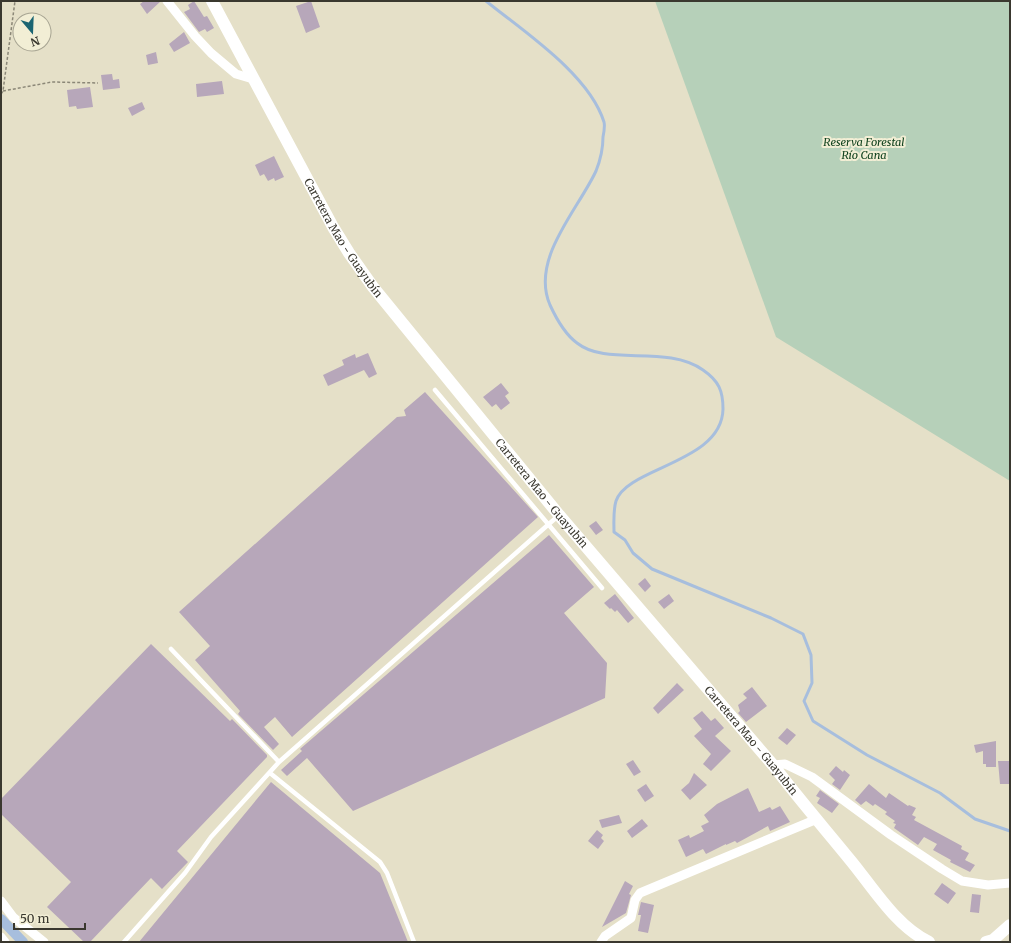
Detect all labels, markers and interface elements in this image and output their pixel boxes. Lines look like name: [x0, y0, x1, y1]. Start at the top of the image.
north arrow: [12, 12, 52, 52]
text: N: [29, 33, 42, 50]
park label: Reserva Forestal Río Cana: [823, 135, 905, 162]
street label: Carretera Mao - Guayubín: [301, 176, 386, 301]
street label: Carretera Mao - Guayubín: [492, 436, 592, 551]
street label: Carretera Mao - Guayubín: [702, 683, 801, 798]
scale bar: [14, 905, 85, 931]
text: 50 m: [20, 911, 49, 926]

